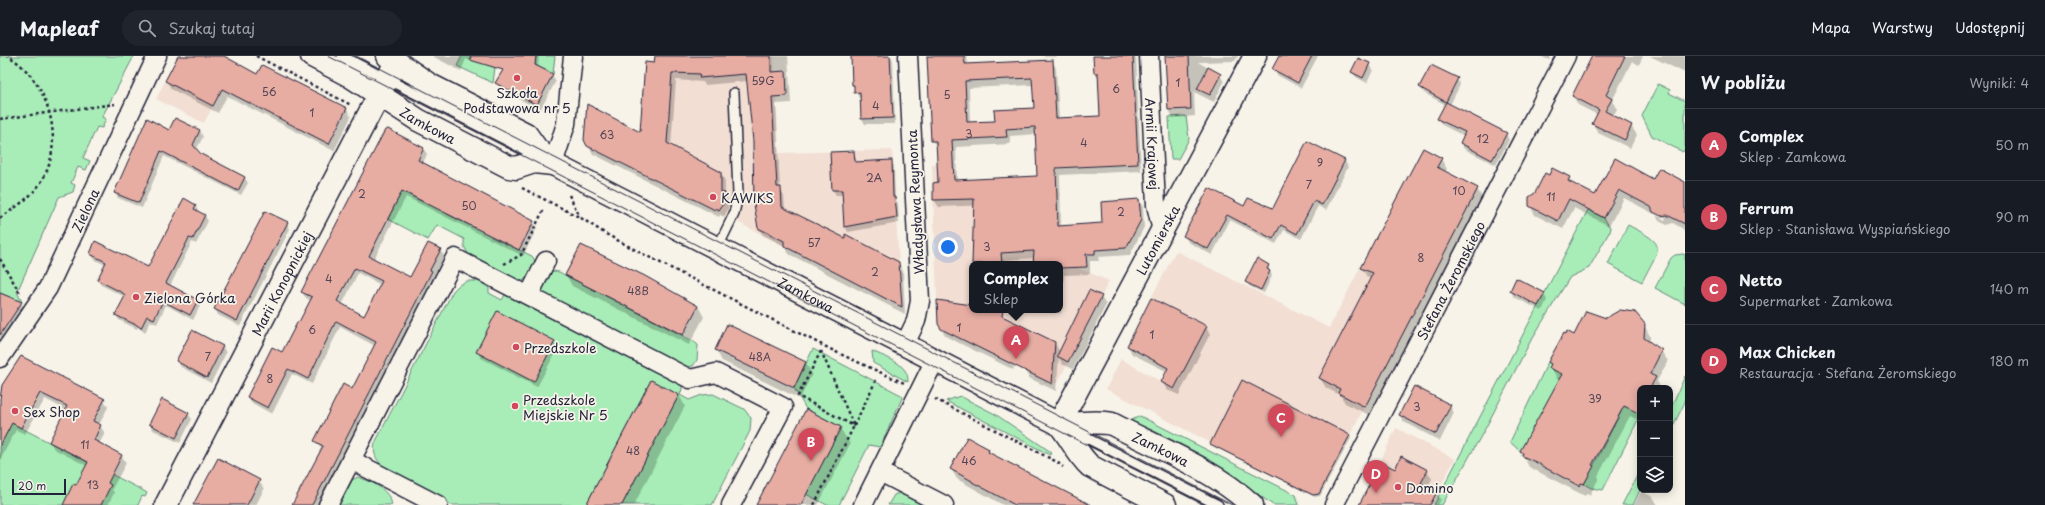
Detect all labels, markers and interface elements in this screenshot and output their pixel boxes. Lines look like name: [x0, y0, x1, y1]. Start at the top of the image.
search box: [122, 10, 402, 46]
text: Mapleaf: [20, 14, 98, 42]
text: Szukaj tutaj: [168, 16, 255, 39]
icon: search: [136, 17, 158, 39]
text: Mapa: [1812, 17, 1850, 38]
text: Warstwy: [1872, 17, 1933, 38]
text: Udostępnij: [1955, 17, 2025, 38]
text: W pobliżu: [1701, 69, 1786, 95]
house number: 59G: [752, 72, 774, 89]
marker: Szkoła Podstawowa nr 5: [512, 73, 522, 83]
text: Wyniki: 4: [1969, 73, 2029, 92]
house number: 1: [1176, 74, 1181, 91]
house number: 6: [1112, 80, 1120, 97]
house number: 56: [262, 83, 277, 100]
place label: Szkoła Podstawowa nr 5: [463, 83, 571, 117]
house number: 5: [943, 86, 951, 103]
house number: 4: [872, 97, 880, 114]
street label: Armii Krajowej: [1141, 97, 1165, 190]
street label: Zamkowa: [397, 101, 460, 148]
house number: 1: [310, 104, 315, 121]
text: Complex: [1739, 124, 1804, 147]
house number: 3: [965, 125, 973, 142]
house number: 63: [600, 126, 614, 143]
street label: Władysława Reymonta: [902, 128, 928, 275]
house number: 12: [1477, 130, 1490, 147]
house number: 4: [1080, 134, 1088, 151]
text: A: [1709, 135, 1719, 154]
text: 50 m: [1995, 135, 2029, 154]
text: Sklep · Zamkowa: [1739, 147, 1846, 166]
house number: 9: [1317, 154, 1323, 171]
house number: 2A: [866, 169, 883, 186]
house number: 7: [1306, 176, 1312, 193]
house number: 10: [1453, 182, 1465, 199]
street label: Zielona: [66, 184, 103, 235]
house number: 2: [358, 185, 366, 202]
place label: KAWIKS: [721, 188, 774, 207]
house number: 11: [1546, 188, 1556, 205]
marker: KAWIKS: [708, 192, 718, 202]
text: Ferrum: [1739, 196, 1794, 219]
house number: 50: [461, 197, 477, 214]
street label: Lutomierska: [1131, 200, 1184, 278]
house number: 2: [1117, 203, 1125, 220]
text: B: [1710, 207, 1718, 226]
text: 90 m: [1996, 207, 2029, 226]
street label: Stefana Żeromskiego: [1411, 217, 1489, 343]
text: Sklep · Stanisława Wyspiańskiego: [1739, 219, 1950, 238]
street label: Marii Konopnickiej: [246, 228, 316, 339]
house number: 57: [807, 234, 821, 251]
your location: [938, 237, 958, 257]
house number: 3: [983, 238, 991, 255]
house number: 8: [1418, 249, 1425, 266]
popup: [969, 261, 1063, 313]
house number: 2: [871, 263, 879, 280]
text: Complex: [984, 266, 1048, 289]
text: Netto: [1739, 268, 1782, 291]
house number: 4: [325, 270, 333, 287]
street label: Zamkowa: [775, 272, 838, 317]
text: C: [1709, 279, 1719, 298]
text: 140 m: [1990, 279, 2029, 298]
house number: 48B: [627, 282, 649, 299]
place label: Zielona Górka: [144, 288, 236, 307]
text: Sklep: [984, 289, 1018, 308]
text: Supermarket · Zamkowa: [1739, 291, 1893, 310]
marker: Zielona Górka: [131, 292, 141, 302]
house number: 1: [957, 319, 962, 336]
house number: 6: [308, 321, 316, 338]
pin: A: [1003, 326, 1029, 359]
house number: 1: [1150, 326, 1155, 343]
place label: Przedszkole: [524, 338, 596, 357]
text: Max Chicken: [1739, 340, 1836, 363]
marker: Przedszkole: [511, 342, 521, 352]
house number: 7: [205, 348, 211, 365]
house number: 48A: [749, 348, 771, 365]
text: D: [1709, 351, 1719, 370]
text: 180 m: [1990, 351, 2029, 370]
text: Restauracja · Stefana Żeromskiego: [1739, 363, 1956, 382]
house number: 8: [267, 370, 274, 387]
map controls: [1637, 385, 1673, 493]
button: +: [1637, 385, 1673, 421]
place label: Przedszkole Miejskie Nr 5: [523, 390, 608, 424]
house number: 39: [1588, 390, 1602, 407]
house number: 3: [1413, 398, 1421, 415]
marker: Przedszkole Miejskie Nr 5: [510, 401, 520, 411]
place label: Sex Shop: [23, 402, 80, 421]
pin: C: [1268, 404, 1294, 437]
marker: Sex Shop: [10, 406, 20, 416]
button: −: [1637, 421, 1673, 457]
street label: Zamkowa: [1129, 426, 1193, 471]
pin: B: [798, 428, 824, 461]
house number: 11: [80, 436, 90, 453]
house number: 48: [626, 442, 640, 459]
house number: 46: [962, 452, 977, 469]
button: layers: [1637, 457, 1673, 493]
pin: D: [1363, 460, 1389, 493]
house number: 13: [87, 476, 99, 493]
scale bar: [12, 477, 66, 496]
text: 20 m: [18, 477, 46, 494]
place label: Domino: [1406, 478, 1453, 497]
marker: Domino: [1393, 482, 1403, 492]

